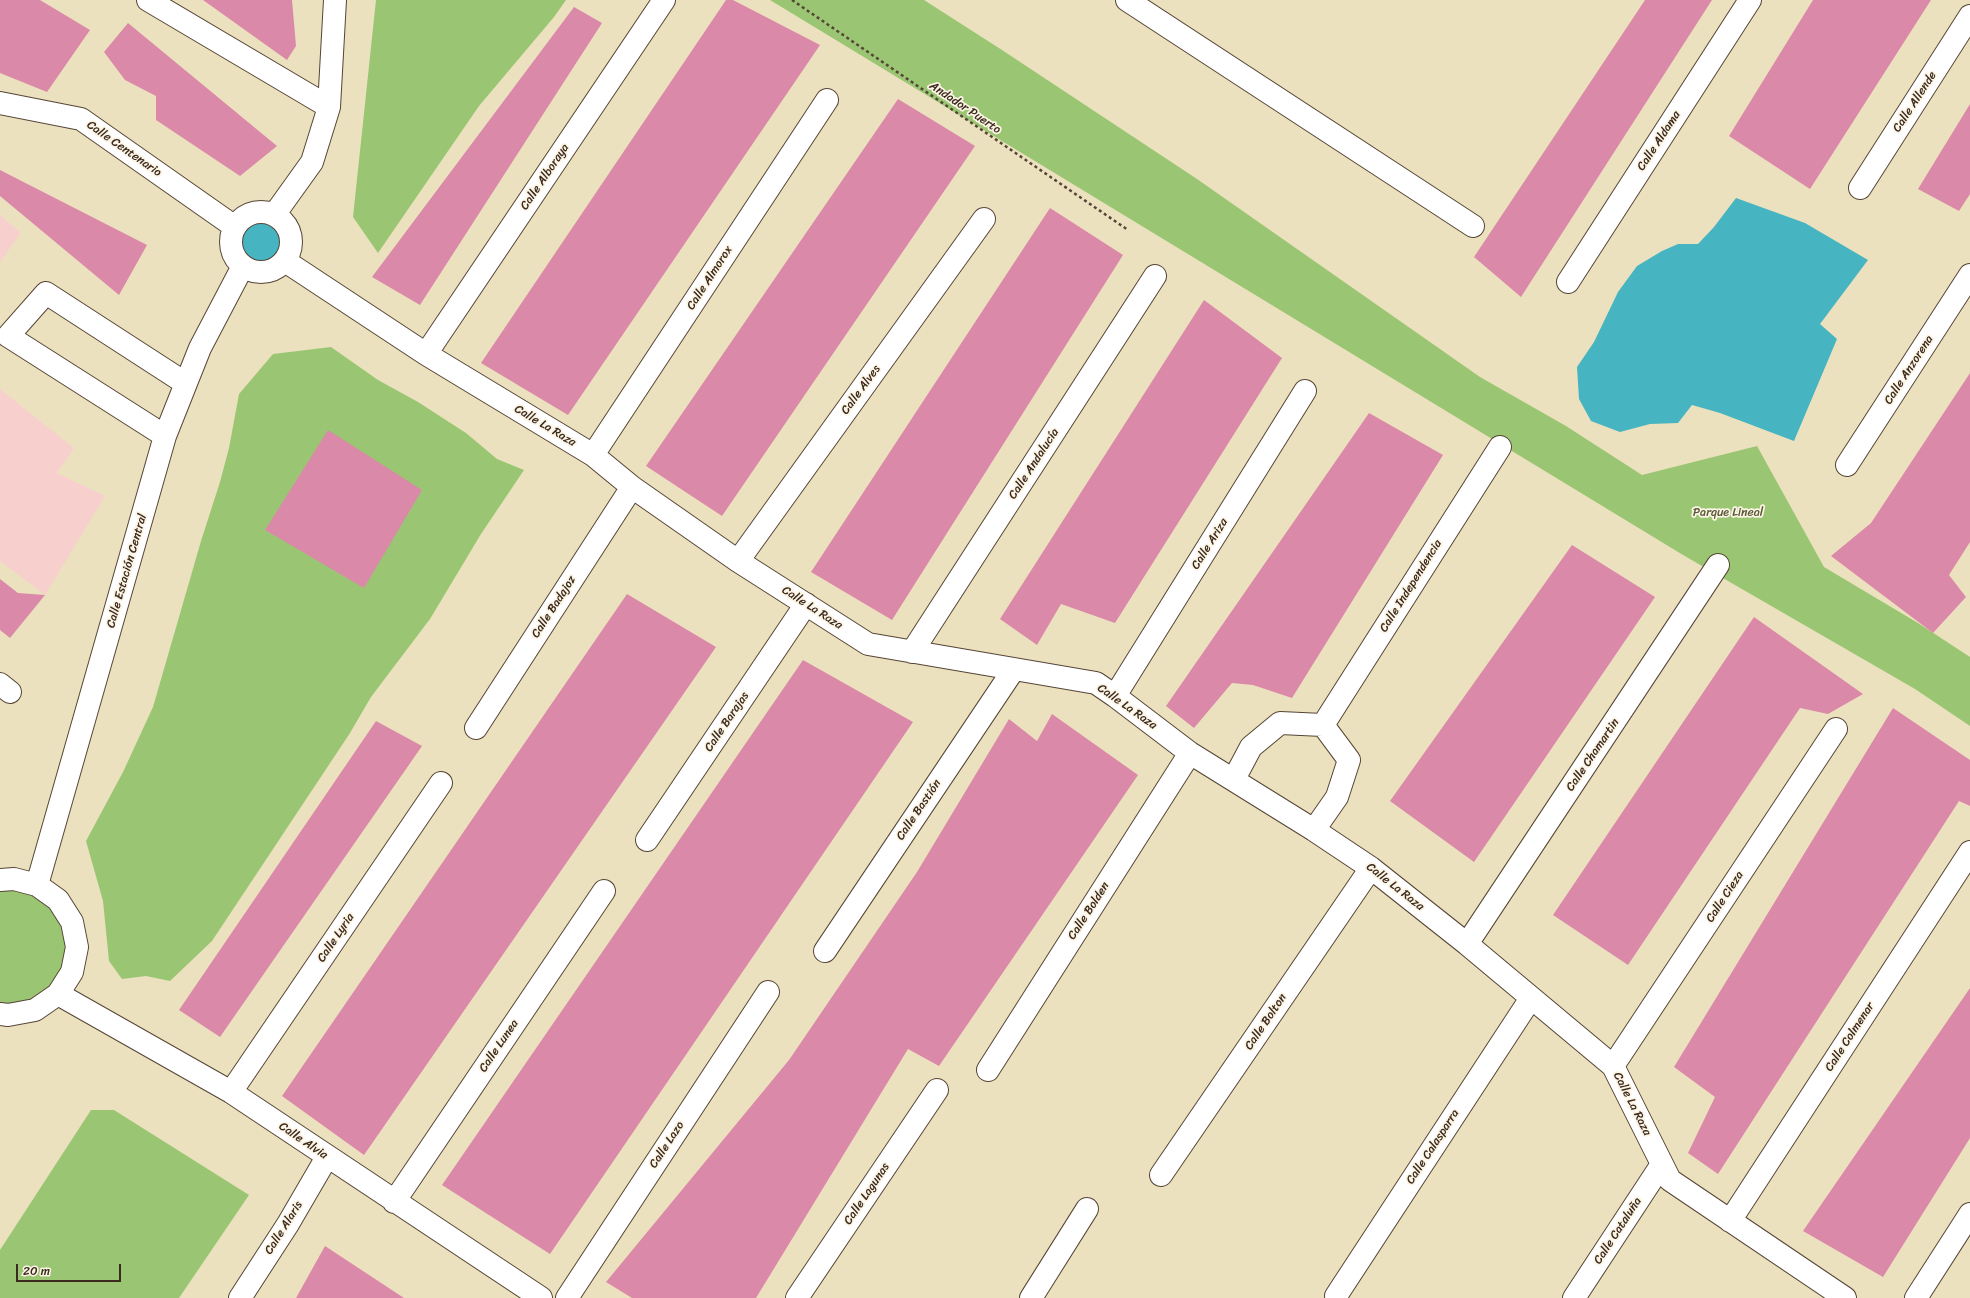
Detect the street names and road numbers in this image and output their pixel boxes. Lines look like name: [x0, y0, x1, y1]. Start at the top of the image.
street label: Calle Allende: [1890, 69, 1940, 135]
street label: Andador Puerto: [927, 79, 1003, 137]
street label: Calle Aldama: [1634, 108, 1684, 174]
street label: Calle Centenario: [84, 118, 164, 180]
street label: Calle Alboraya: [518, 141, 572, 213]
street label: Calle Almorox: [684, 243, 736, 313]
street label: Calle Anzorena: [1881, 333, 1937, 407]
street label: Calle Alves: [838, 362, 884, 418]
street label: Calle La Raza: [512, 402, 578, 450]
street label: Calle Andalucía: [1006, 426, 1062, 502]
street label: Calle Estación Central: [104, 512, 150, 630]
street label: Calle Ariza: [1189, 516, 1231, 572]
street label: Calle Independencia: [1377, 537, 1445, 635]
street label: Calle Badajoz: [529, 573, 579, 641]
street label: Calle La Raza: [779, 583, 845, 633]
street label: Calle La Raza: [1094, 681, 1160, 733]
street label: Calle Barajas: [702, 689, 752, 755]
street label: Calle Chamartin: [1563, 716, 1623, 794]
street label: Calle Bastión: [893, 777, 945, 843]
street label: Calle La Raza: [1363, 860, 1427, 914]
street label: Calle Cieza: [1703, 869, 1747, 925]
street label: Calle Bolden: [1065, 880, 1113, 942]
street label: Calle Lyria: [314, 911, 358, 965]
street label: Calle Bolton: [1242, 991, 1290, 1053]
street label: Calle Colmenar: [1822, 1000, 1878, 1074]
street label: Calle Lunea: [476, 1017, 522, 1075]
street label: Calle La Raza: [1610, 1070, 1654, 1138]
street label: Calle Calasparra: [1403, 1107, 1463, 1187]
street label: Calle Alvia: [276, 1119, 330, 1163]
street label: Calle Lazo: [647, 1119, 687, 1171]
street label: Calle Lagunas: [841, 1160, 893, 1228]
street label: Calle Cataluña: [1591, 1195, 1645, 1267]
street label: Calle Alaris: [262, 1199, 306, 1257]

